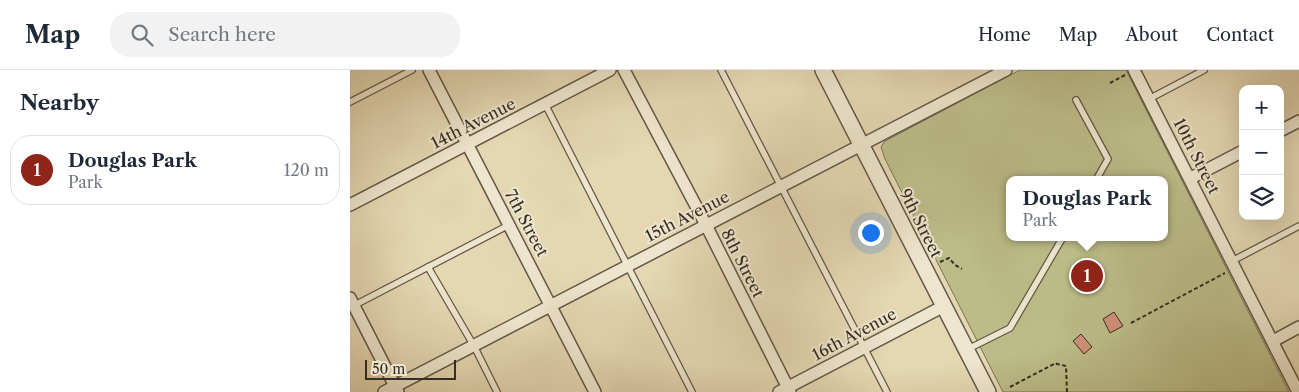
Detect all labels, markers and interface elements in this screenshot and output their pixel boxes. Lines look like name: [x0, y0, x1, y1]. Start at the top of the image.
search box: [110, 12, 460, 57]
text: Map: [25, 20, 80, 49]
icon: search: [128, 21, 156, 49]
text: Search here: [168, 23, 276, 46]
text: Home: [978, 24, 1031, 46]
text: Map: [1059, 24, 1097, 46]
text: About: [1125, 24, 1178, 46]
text: Contact: [1206, 24, 1274, 46]
map controls: [1239, 85, 1284, 220]
button: +: [1239, 85, 1284, 130]
text: Nearby: [20, 90, 99, 115]
street label: 14th Avenue: [427, 93, 519, 153]
street label: 10th Street: [1169, 115, 1225, 197]
button: −: [1239, 130, 1284, 175]
text: Douglas Park: [68, 149, 197, 172]
text: 1: [33, 160, 41, 180]
text: 120 m: [284, 160, 329, 180]
text: Park: [68, 172, 103, 192]
button: layers: [1239, 175, 1284, 220]
popup: [1006, 176, 1168, 241]
street label: 9th Street: [895, 185, 947, 261]
street label: 7th Street: [501, 186, 553, 260]
street label: 15th Avenue: [642, 186, 732, 246]
text: Douglas Park: [1023, 187, 1151, 210]
text: Park: [1023, 210, 1057, 230]
your location: [858, 220, 884, 246]
street label: 8th Street: [717, 225, 769, 301]
pin: 1: [1071, 257, 1103, 295]
street label: 16th Avenue: [809, 303, 899, 364]
scale bar: [365, 357, 456, 380]
text: 50 m: [372, 360, 405, 378]

